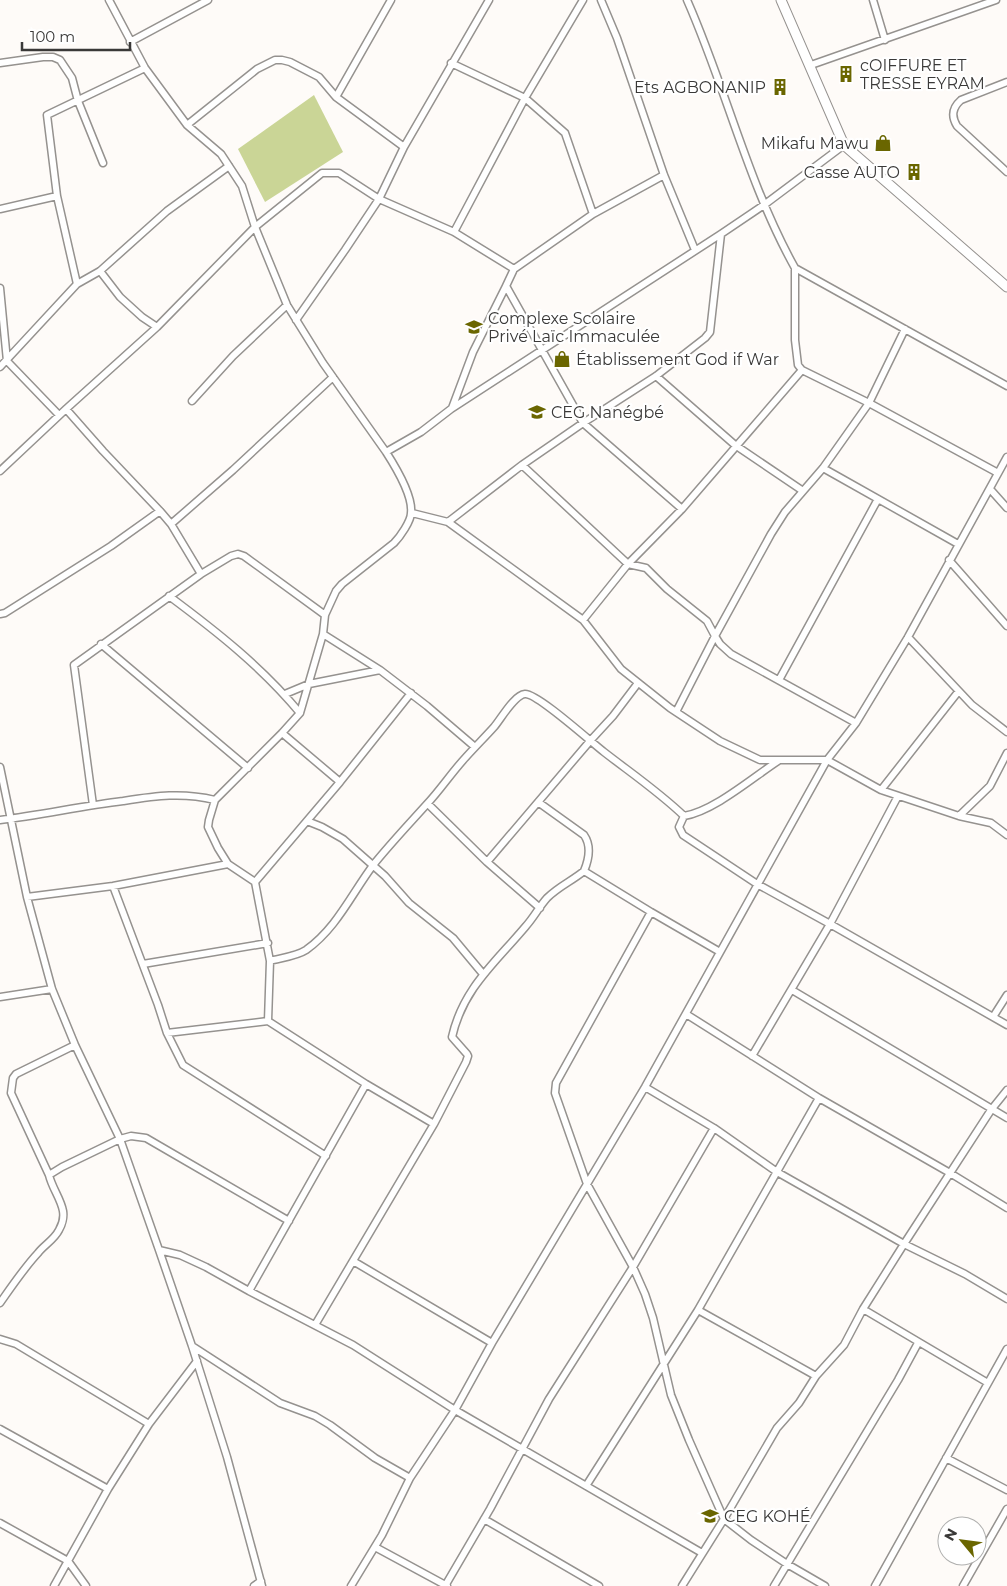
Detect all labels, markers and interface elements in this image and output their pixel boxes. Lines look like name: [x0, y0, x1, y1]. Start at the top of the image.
scale bar: [22, 20, 130, 52]
text: 100 m: [30, 27, 75, 46]
place label: cOIFFURE ET TRESSE EYRAM: [860, 56, 985, 93]
building icon: cOIFFURE ET TRESSE EYRAM: [836, 64, 856, 84]
building icon: Ets AGBONANIP: [770, 77, 790, 97]
place label: Ets AGBONANIP: [634, 78, 766, 97]
shop icon: Mikafu Mawu: [873, 133, 893, 153]
place label: Mikafu Mawu: [761, 134, 869, 153]
building icon: Casse AUTO: [904, 162, 924, 182]
place label: Casse AUTO: [804, 163, 900, 182]
place label: Complexe Scolaire Privé Laïc Immaculée: [488, 309, 660, 346]
school or university icon: Complexe Scolaire Privé Laïc Immaculée: [464, 317, 484, 337]
shop icon: Établissement God if War: [552, 349, 572, 369]
place label: Établissement God if War: [576, 350, 779, 369]
school or university icon: CEG Nanégbé: [527, 402, 547, 422]
place label: CEG Nanégbé: [551, 403, 664, 422]
school or university icon: CEG KOHÉ: [700, 1506, 720, 1526]
place label: CEG KOHÉ: [724, 1507, 810, 1526]
north arrow: [937, 1516, 987, 1566]
text: N: [940, 1525, 961, 1544]

